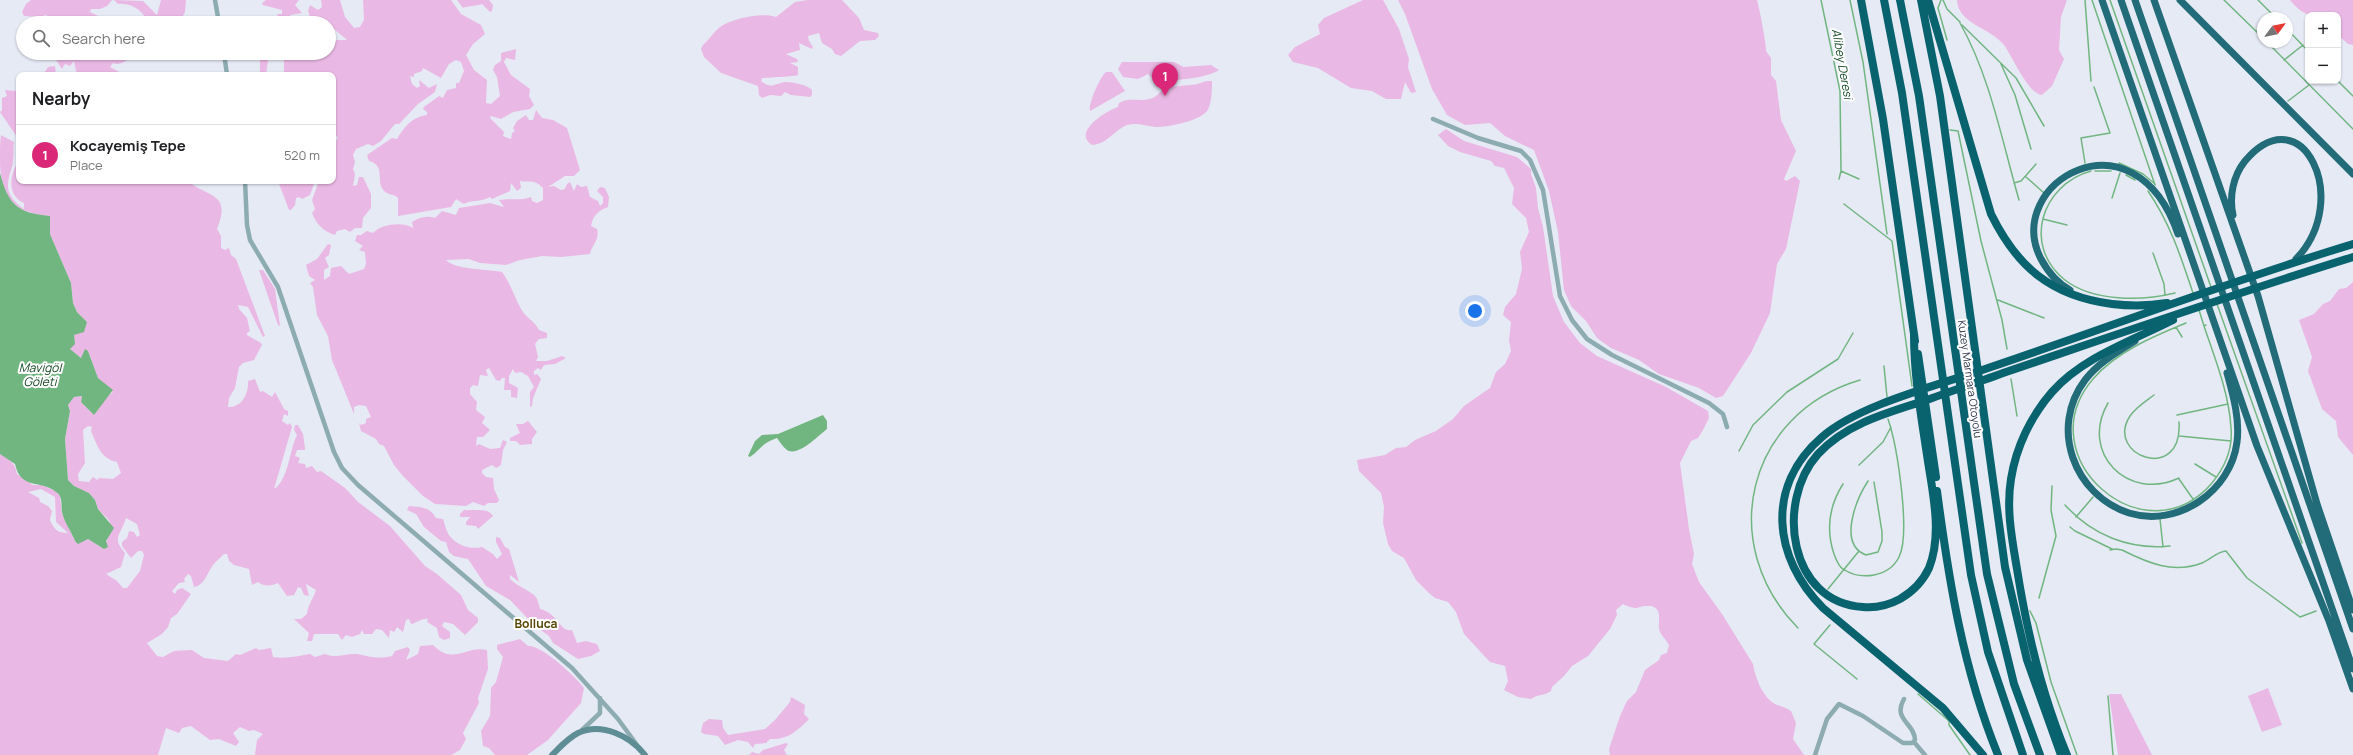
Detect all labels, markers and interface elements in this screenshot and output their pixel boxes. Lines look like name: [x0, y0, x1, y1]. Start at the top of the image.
north arrow: [2257, 12, 2293, 48]
map controls: [2305, 12, 2341, 84]
button: +: [2305, 12, 2341, 48]
search box: [16, 16, 336, 60]
icon: search: [30, 27, 52, 49]
water label: Alibey Deresi: [1828, 27, 1857, 103]
text: Search here: [62, 28, 145, 49]
button: −: [2305, 48, 2341, 84]
pin: 1: [1152, 63, 1178, 96]
text: Nearby: [32, 87, 90, 110]
text: Kocayemiş Tepe: [70, 135, 186, 156]
text: 1: [42, 146, 48, 164]
text: 520 m: [284, 146, 320, 164]
text: Place: [70, 156, 103, 174]
your location: [1465, 301, 1485, 321]
street label: Kuzey Marmara Otoyolu: [1955, 319, 1986, 439]
water label: Mavigöl Göleti: [19, 359, 63, 390]
district label: Bolluca: [515, 615, 558, 632]

